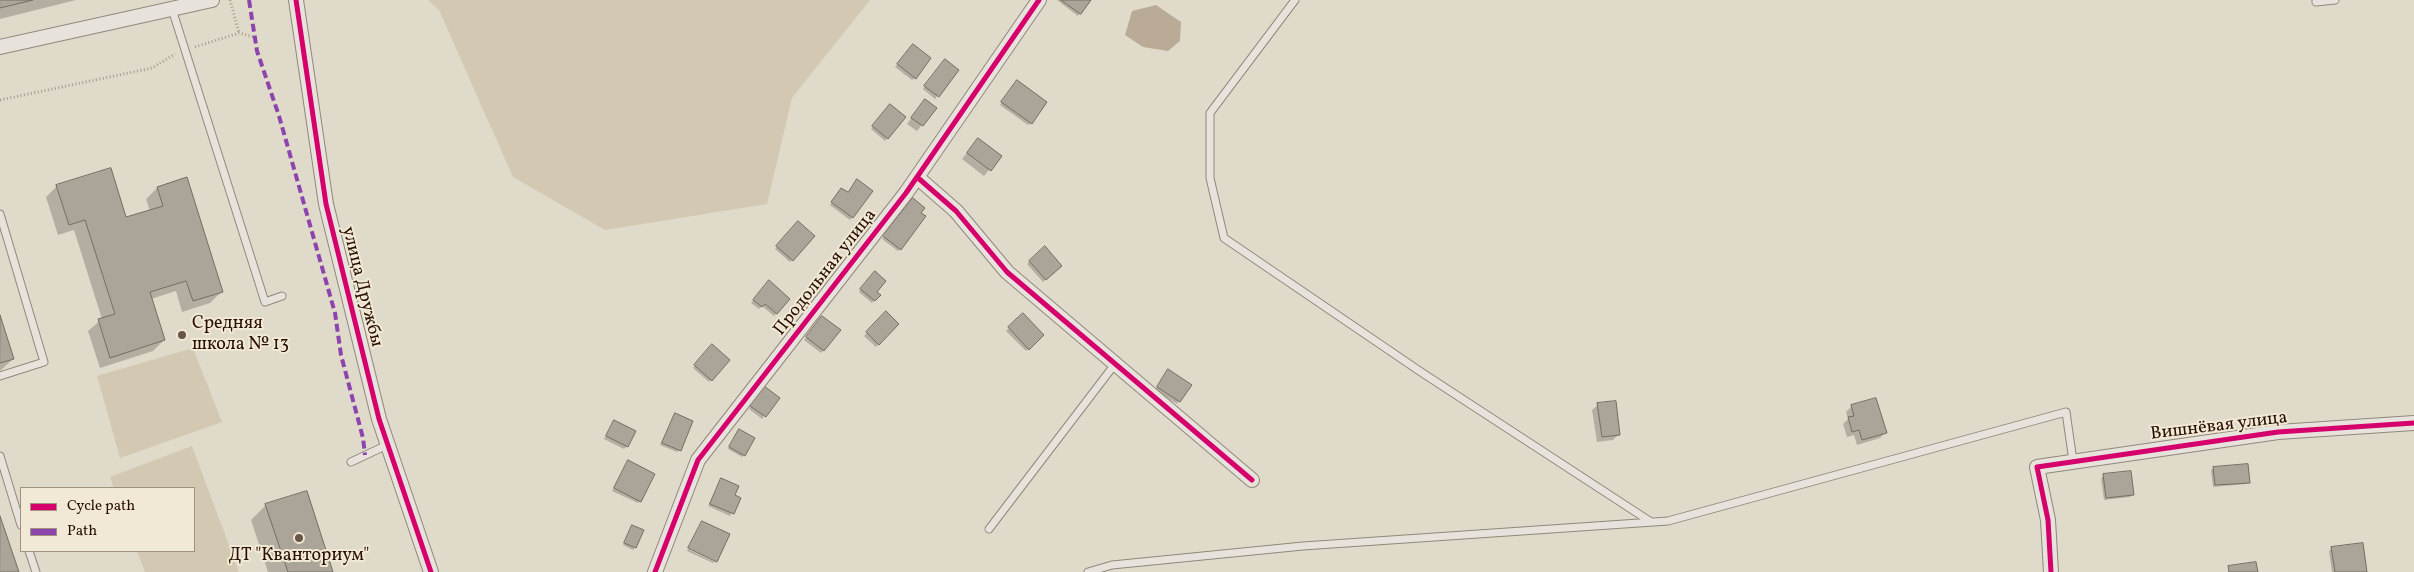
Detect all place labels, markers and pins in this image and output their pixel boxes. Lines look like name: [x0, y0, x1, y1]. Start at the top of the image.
place label: Средняя школа № 13: [192, 314, 289, 356]
marker: Средняя школа № 13: [176, 329, 188, 341]
marker: ДТ "Кванториум": [293, 532, 305, 544]
place label: ДТ "Кванториум": [228, 546, 370, 568]

